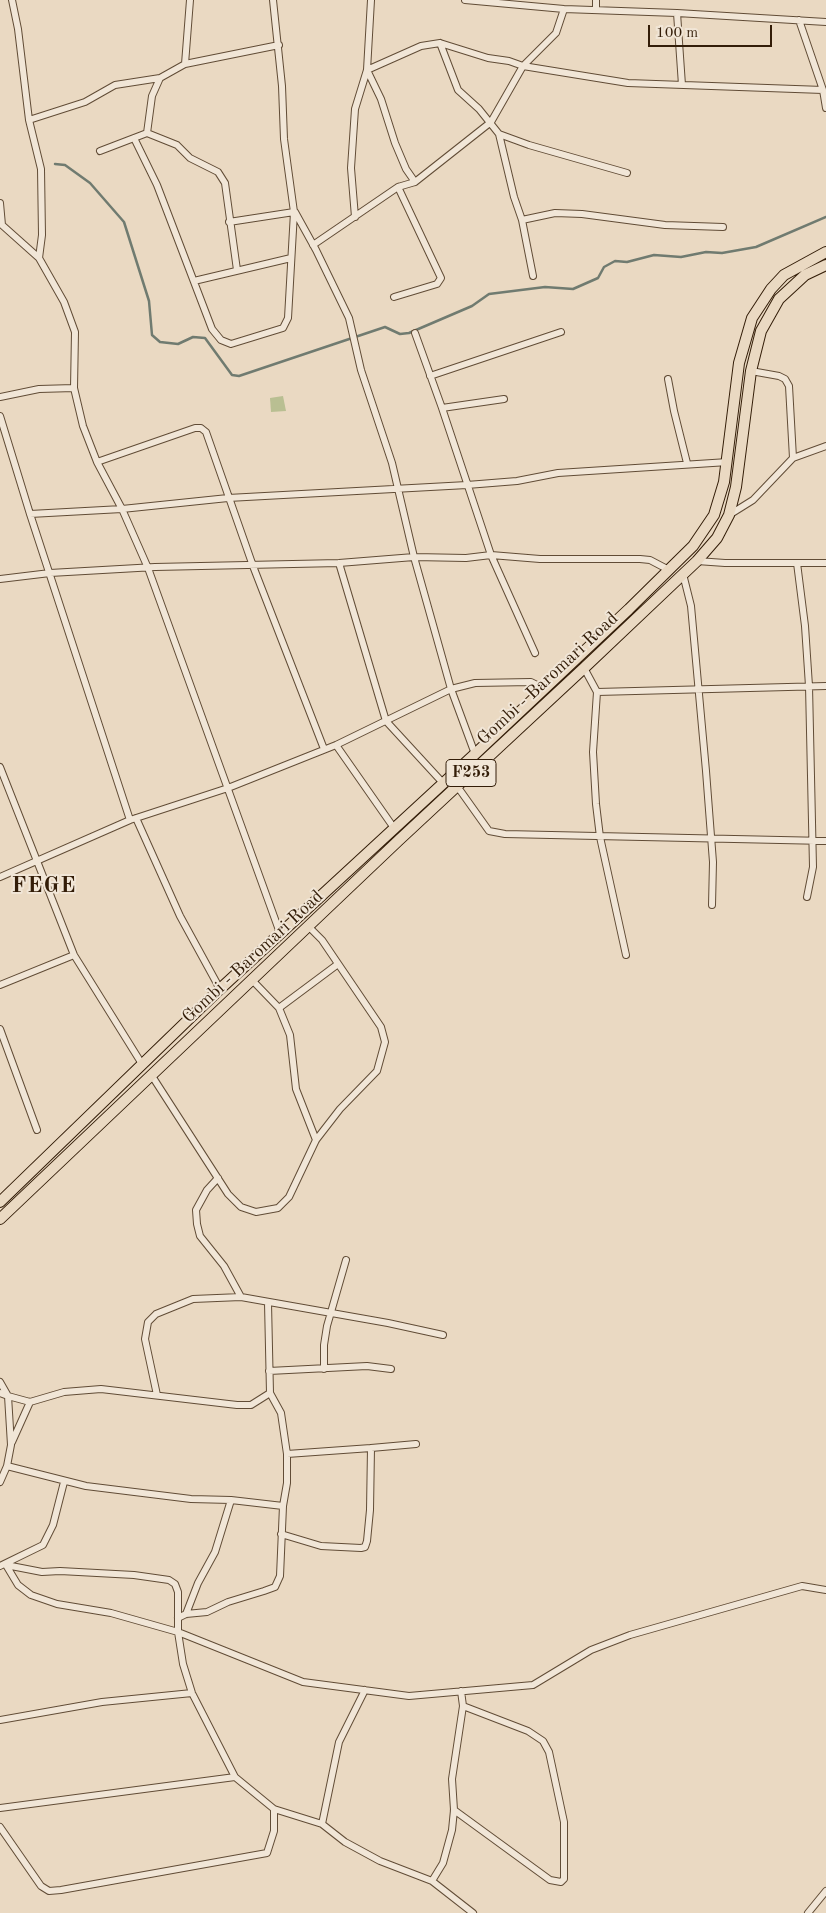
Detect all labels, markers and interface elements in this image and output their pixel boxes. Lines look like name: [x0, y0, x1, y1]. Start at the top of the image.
scale bar: [651, 15, 775, 47]
text: 100 m: [656, 26, 698, 41]
street label: Gombi - Baromari Road: [473, 608, 623, 750]
road number: F253: [446, 760, 496, 786]
district label: FEGE: [11, 873, 77, 899]
street label: Gombi - Baromari Road: [178, 886, 328, 1028]

